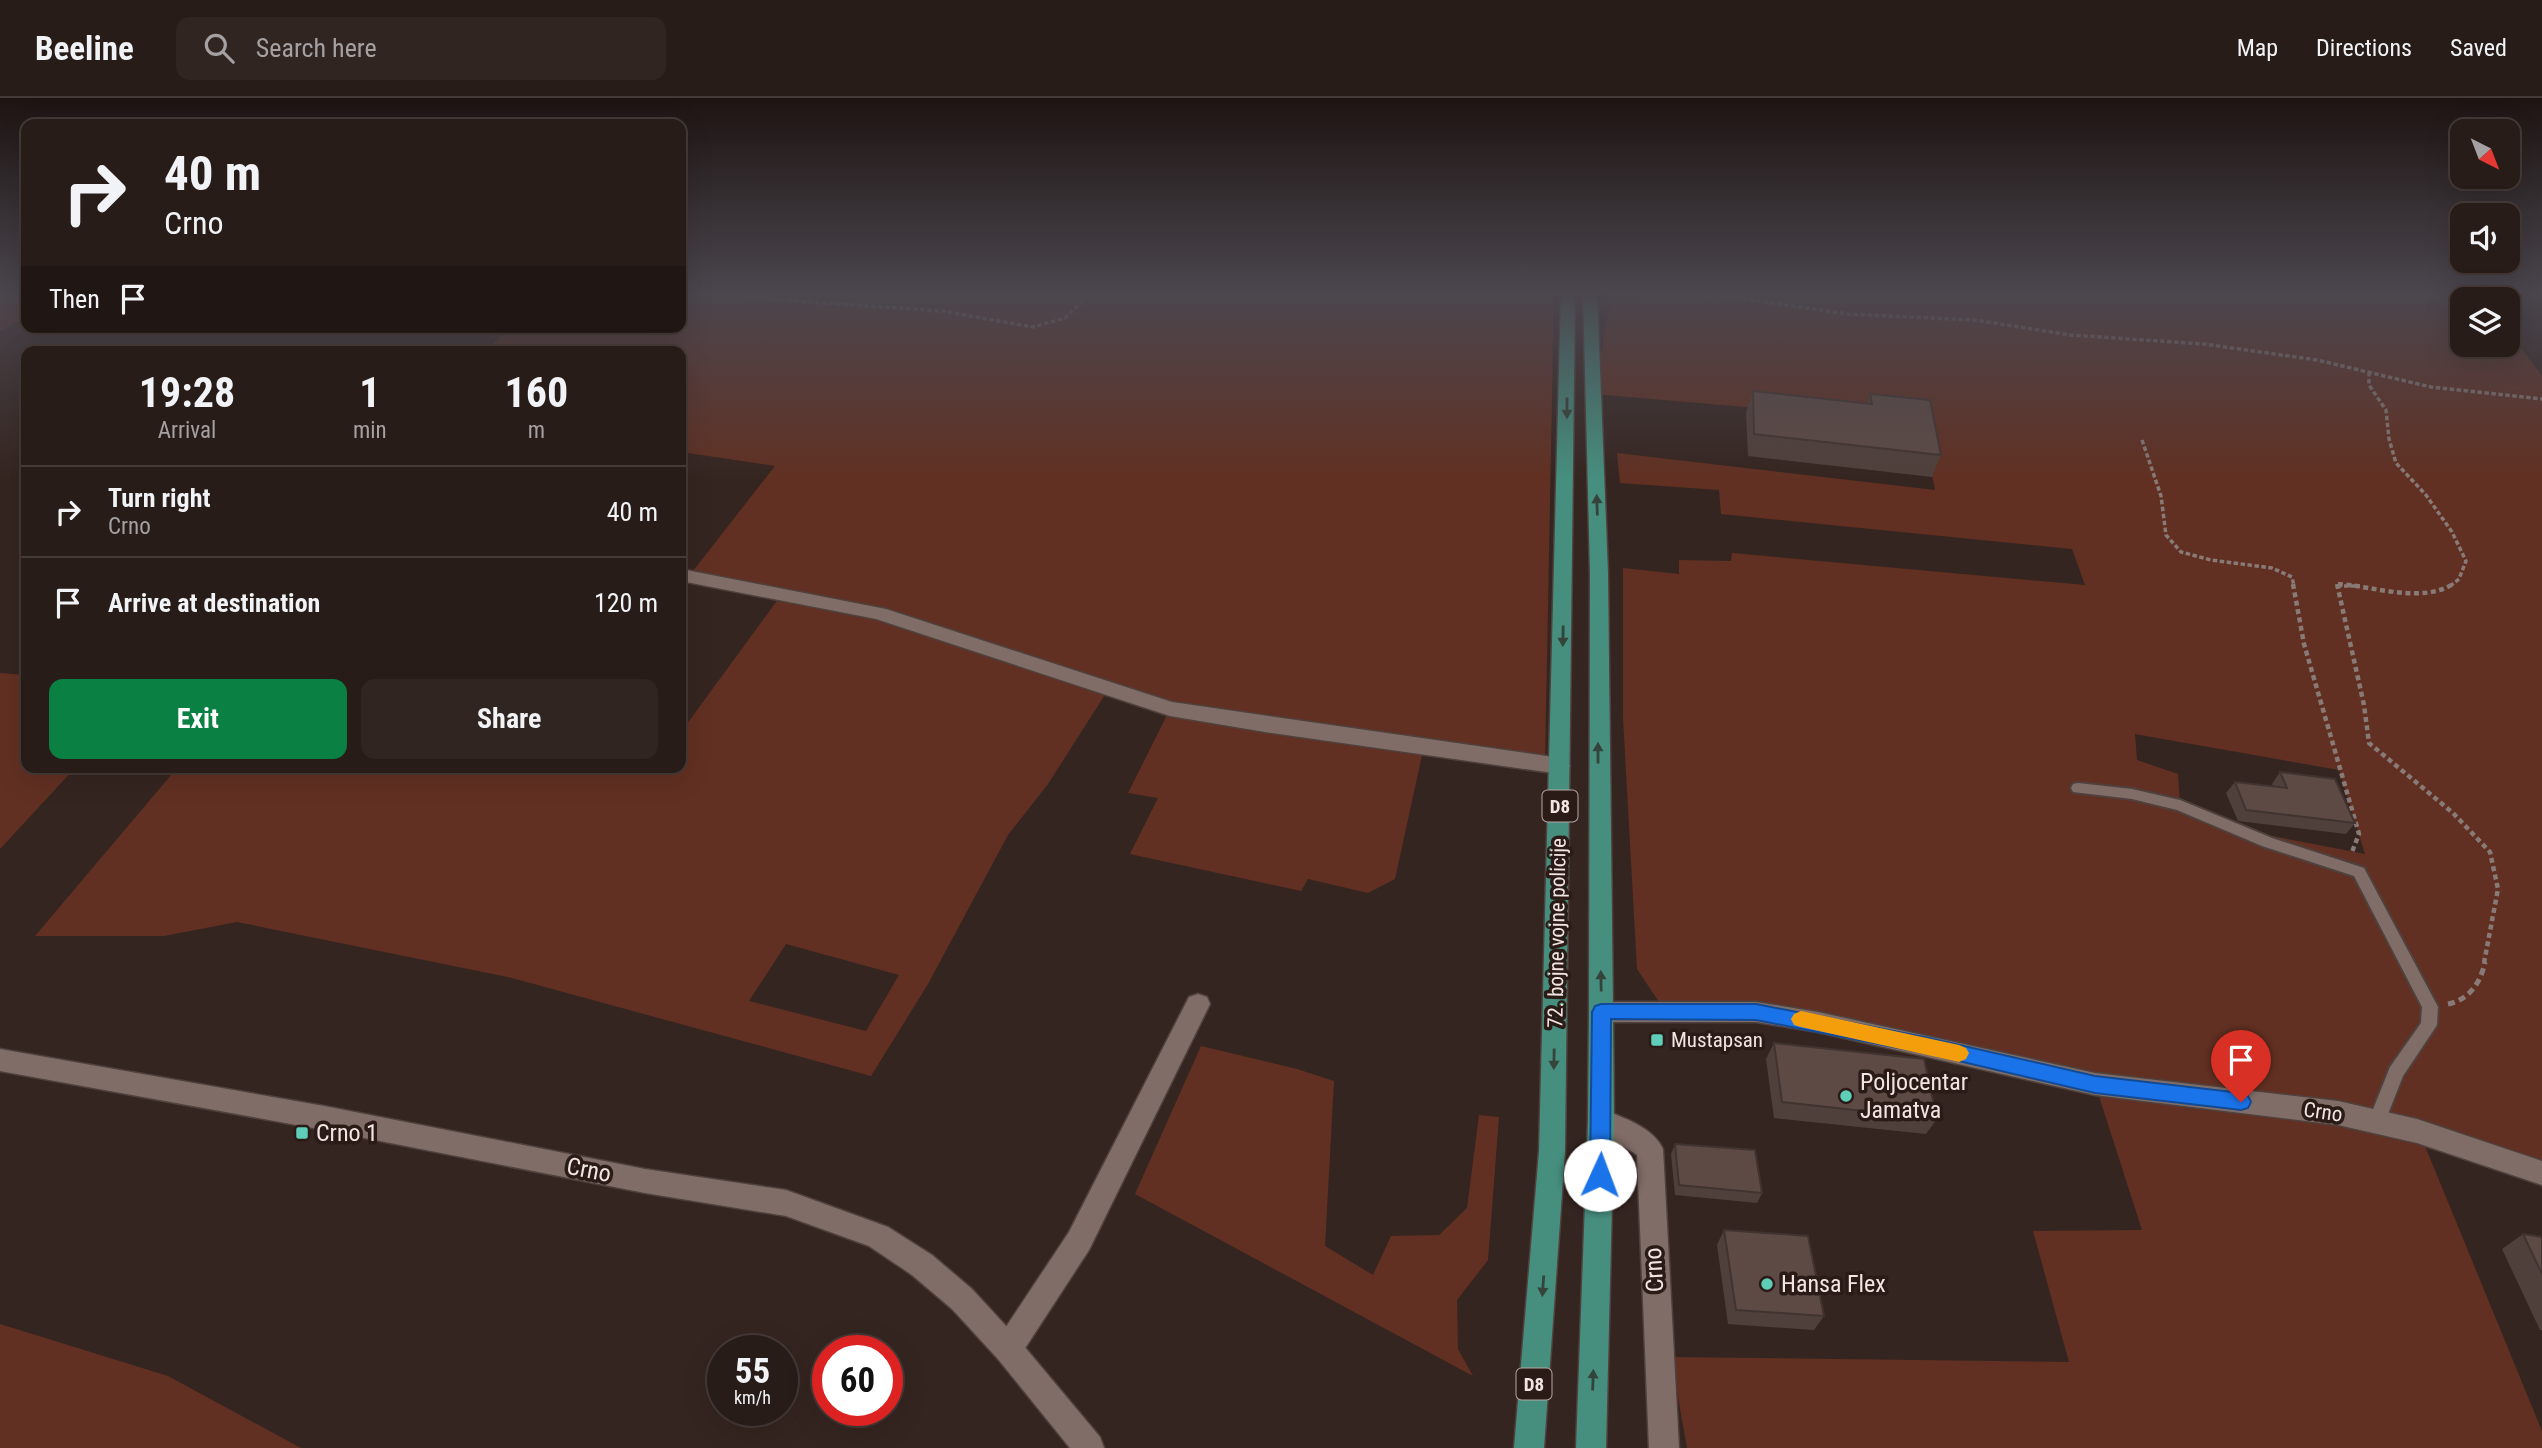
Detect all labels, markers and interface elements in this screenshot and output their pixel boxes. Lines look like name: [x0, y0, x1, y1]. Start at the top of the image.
search box: [176, 17, 666, 80]
text: Beeline: [35, 29, 134, 68]
icon: search: [200, 29, 238, 67]
text: Search here: [256, 33, 377, 63]
text: Map: [2237, 34, 2278, 62]
text: Directions: [2316, 34, 2412, 62]
text: Saved: [2450, 34, 2507, 62]
north arrow: [2450, 119, 2520, 189]
map controls: [2450, 119, 2520, 357]
text: 40 m: [164, 145, 261, 202]
icon: right: [49, 147, 140, 238]
button: sound: [2450, 203, 2520, 273]
text: Crno: [164, 204, 223, 242]
icon: arrive: [114, 280, 152, 318]
text: Then: [49, 284, 100, 314]
button: layers: [2450, 287, 2520, 357]
text: 19:28: [139, 368, 235, 417]
text: 1: [359, 368, 380, 417]
text: 160: [504, 368, 568, 417]
one-way arrow: [1561, 398, 1573, 420]
text: Arrival: [158, 417, 216, 444]
text: min: [353, 417, 387, 444]
text: m: [528, 417, 545, 444]
text: Turn right: [108, 483, 210, 513]
icon: right: [49, 493, 87, 531]
one-way arrow: [1591, 494, 1603, 516]
text: 40 m: [607, 497, 658, 527]
text: Crno: [108, 513, 151, 540]
icon: arrive: [49, 584, 87, 622]
text: Arrive at destination: [108, 588, 320, 618]
text: 120 m: [594, 588, 658, 618]
one-way arrow: [1557, 625, 1569, 647]
button: Exit: [49, 679, 347, 759]
button: Share: [361, 679, 658, 759]
one-way arrow: [1592, 742, 1604, 764]
road number: D8: [1542, 790, 1578, 821]
street label: 72. bojne vojne policije: [1543, 838, 1571, 1028]
one-way arrow: [1595, 970, 1607, 992]
place label: Mustapsan: [1671, 1028, 1763, 1052]
pin: [2211, 1030, 2271, 1102]
marker: Mustapsan: [1649, 1032, 1665, 1048]
icon: arrive: [2222, 1041, 2260, 1079]
one-way arrow: [1548, 1048, 1560, 1070]
place label: Poljocentar Jamatva: [1860, 1068, 1968, 1124]
marker: Poljocentar Jamatva: [1838, 1088, 1854, 1104]
street label: Crno: [2302, 1097, 2344, 1127]
place label: Crno 1: [316, 1119, 378, 1147]
marker: Crno 1: [294, 1125, 310, 1141]
position arrow: [1563, 1138, 1637, 1212]
street label: Crno: [564, 1152, 614, 1188]
street label: Crno: [1639, 1247, 1669, 1293]
place label: Hansa Flex: [1781, 1270, 1886, 1298]
one-way arrow: [1537, 1276, 1548, 1298]
marker: Hansa Flex: [1759, 1276, 1775, 1292]
speed limit sign: 60: [812, 1335, 903, 1426]
text: 55: [735, 1351, 770, 1392]
road number: D8: [1516, 1368, 1552, 1400]
one-way arrow: [1588, 1369, 1599, 1391]
text: km/h: [734, 1387, 771, 1408]

